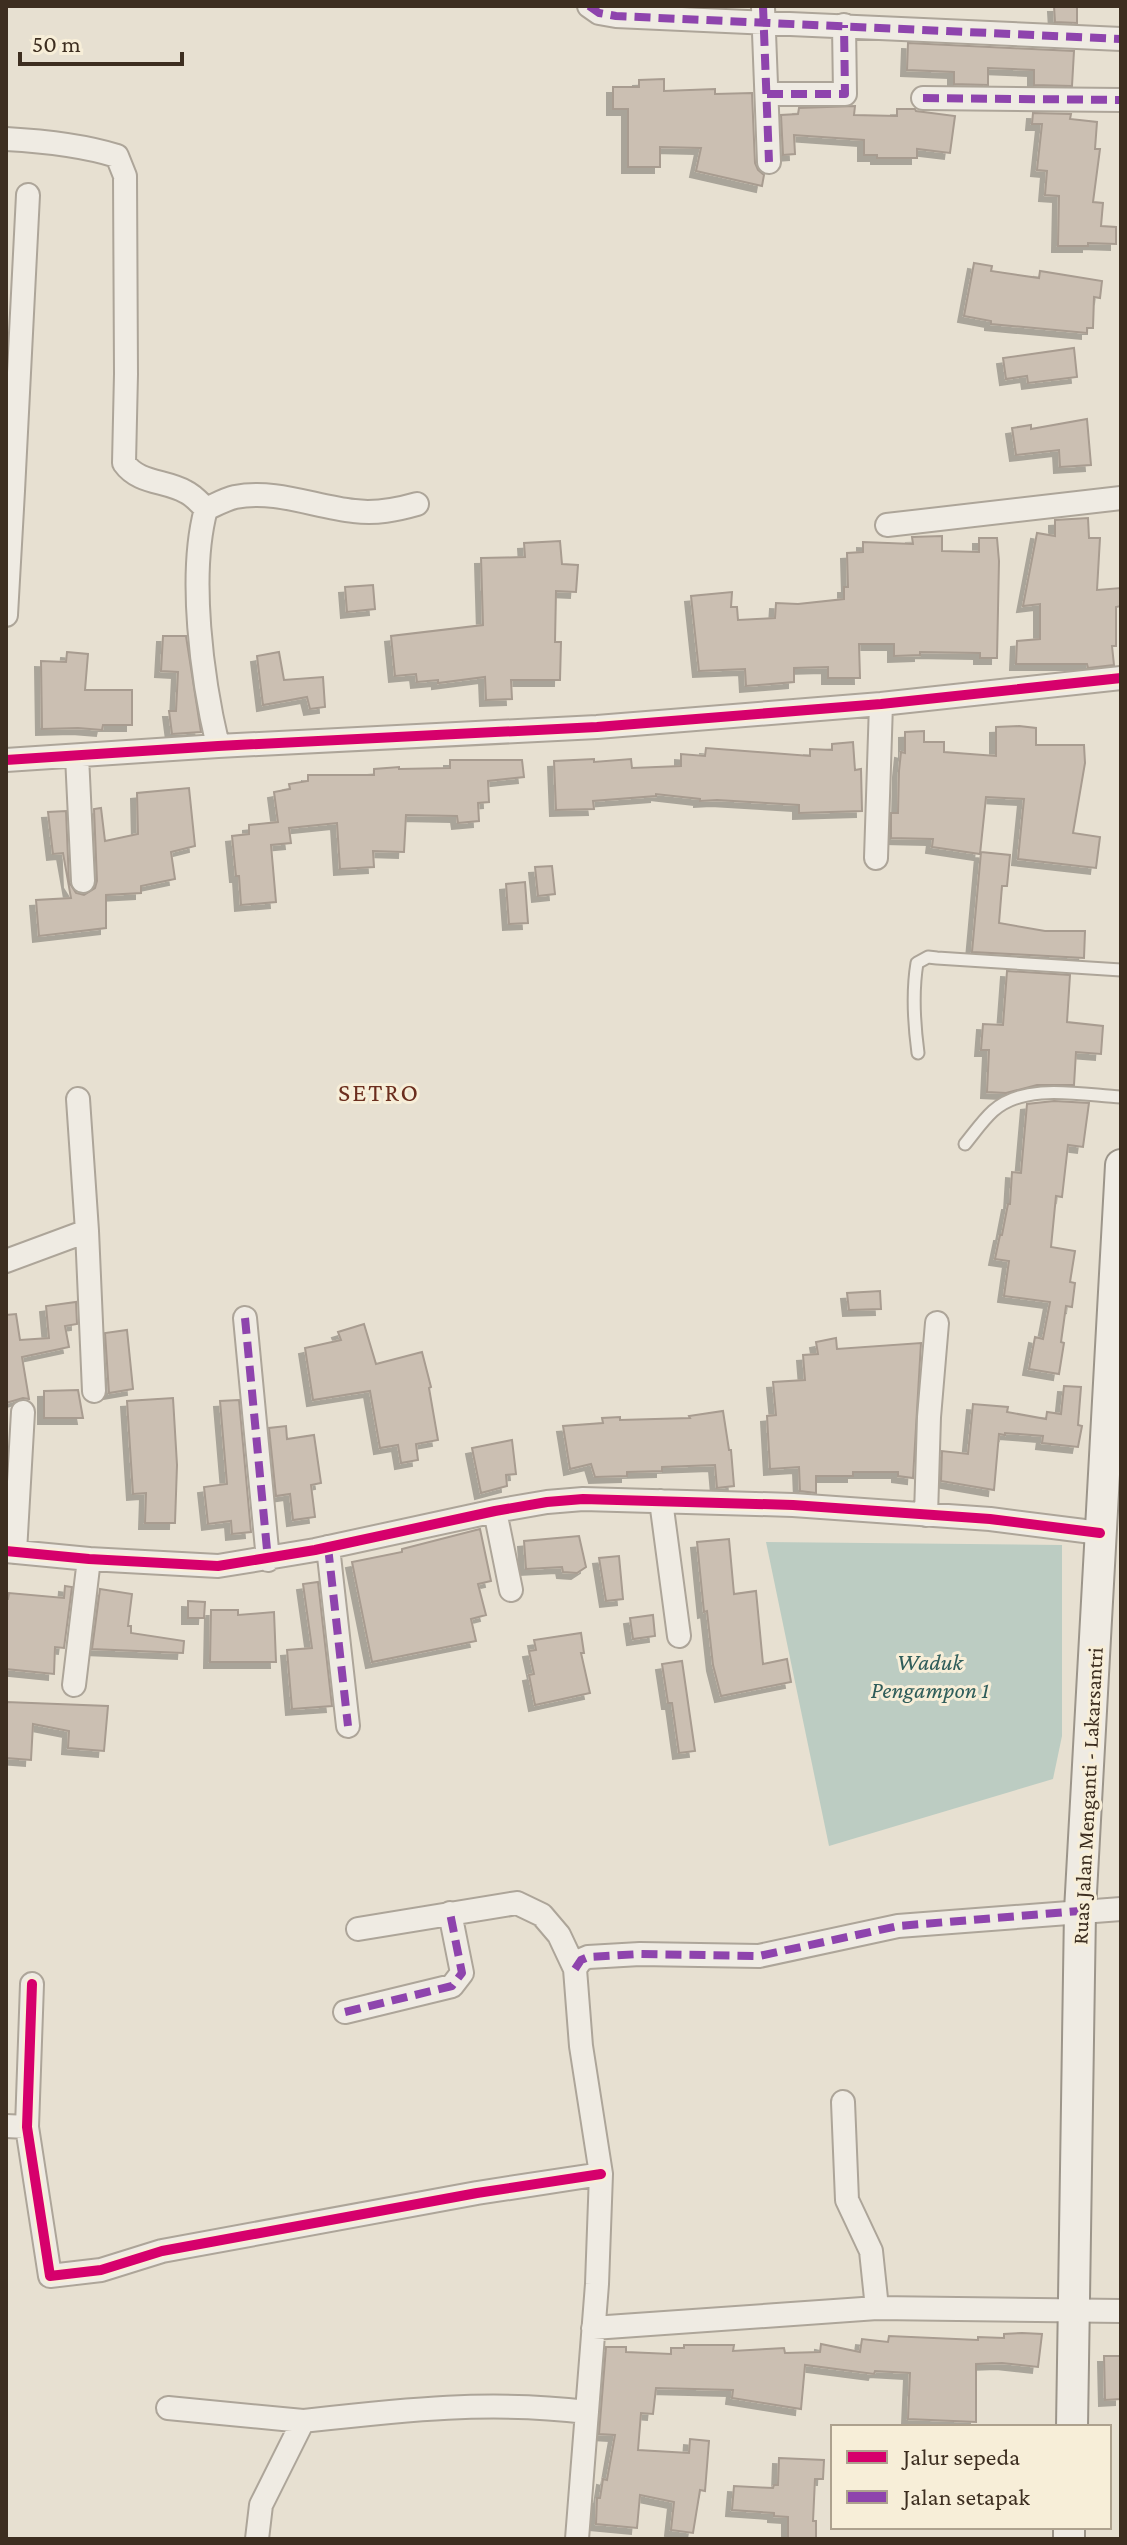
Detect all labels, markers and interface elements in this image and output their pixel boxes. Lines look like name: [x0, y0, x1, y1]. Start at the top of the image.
scale bar: [20, 16, 182, 66]
text: 50 m: [32, 30, 81, 57]
district label: SETRO: [338, 1078, 420, 1107]
street label: Ruas Jalan Menganti - Lakarsantri: [1067, 1647, 1108, 1945]
water label: Waduk Pengampon 1: [871, 1648, 989, 1703]
legend: [831, 2425, 1111, 2529]
text: Jalur sepeda: [901, 2443, 1020, 2470]
text: Jalan setapak: [901, 2483, 1031, 2510]

